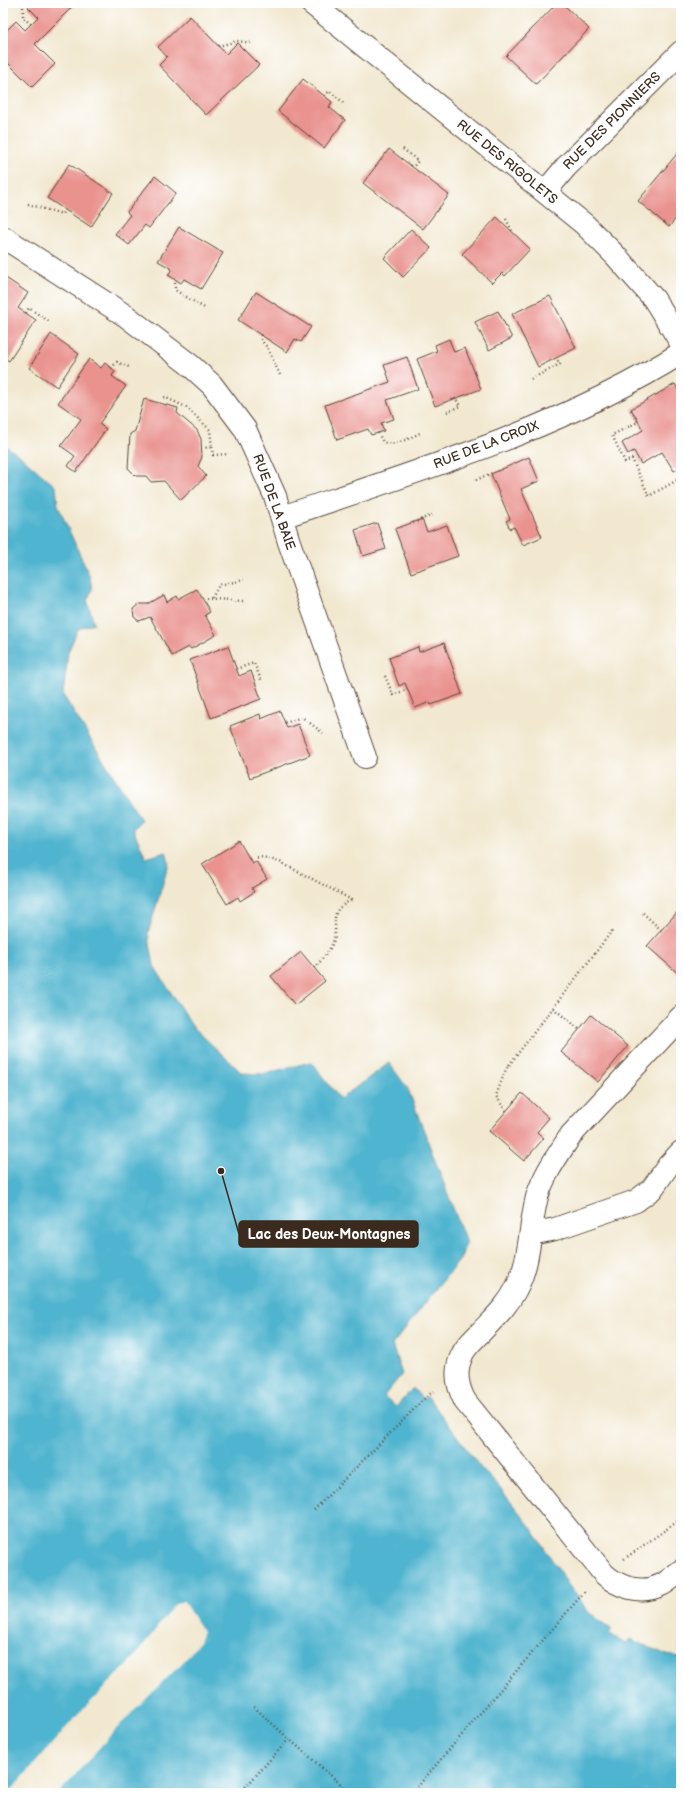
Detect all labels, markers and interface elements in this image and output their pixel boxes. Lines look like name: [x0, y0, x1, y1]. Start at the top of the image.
street label: RUE DES PIONNIERS: [560, 69, 664, 173]
street label: RUE DES RIGOLETS: [453, 116, 561, 208]
street label: RUE DE LA CROIX: [431, 417, 541, 472]
street label: RUE DE LA BAIE: [249, 452, 299, 552]
callout: Lac des Deux-Montagnes: [239, 1221, 418, 1247]
text: Lac des Deux-Montagnes: [248, 1226, 411, 1243]

